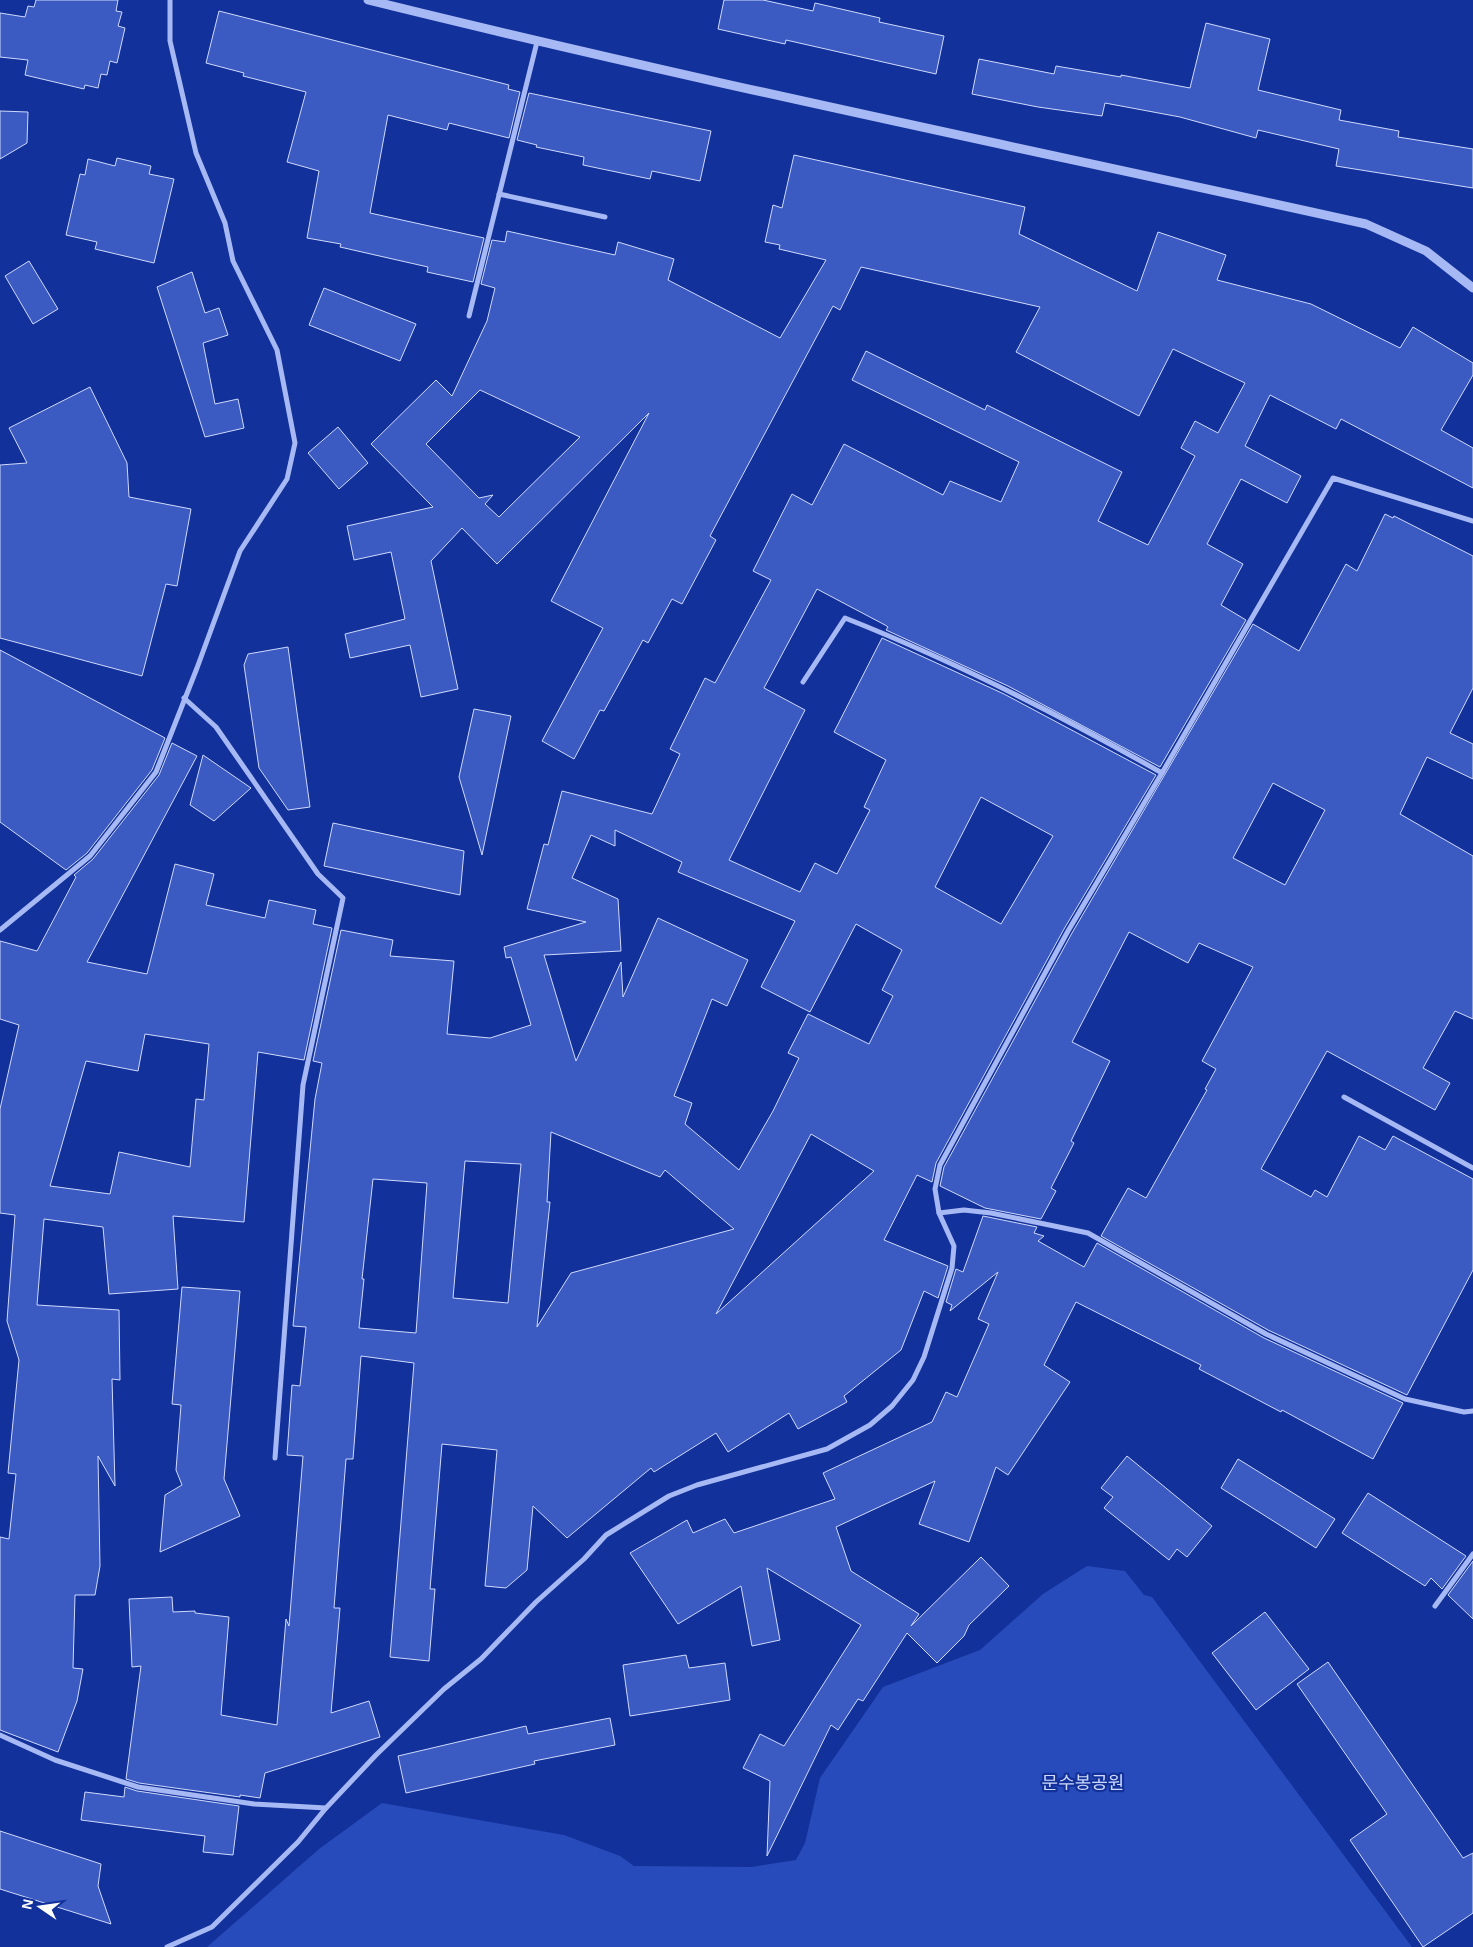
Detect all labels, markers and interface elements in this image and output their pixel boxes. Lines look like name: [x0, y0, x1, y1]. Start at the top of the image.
park label: 문수봉공원: [1042, 1773, 1124, 1793]
north arrow: [15, 1882, 65, 1932]
text: N: [18, 1897, 36, 1911]

